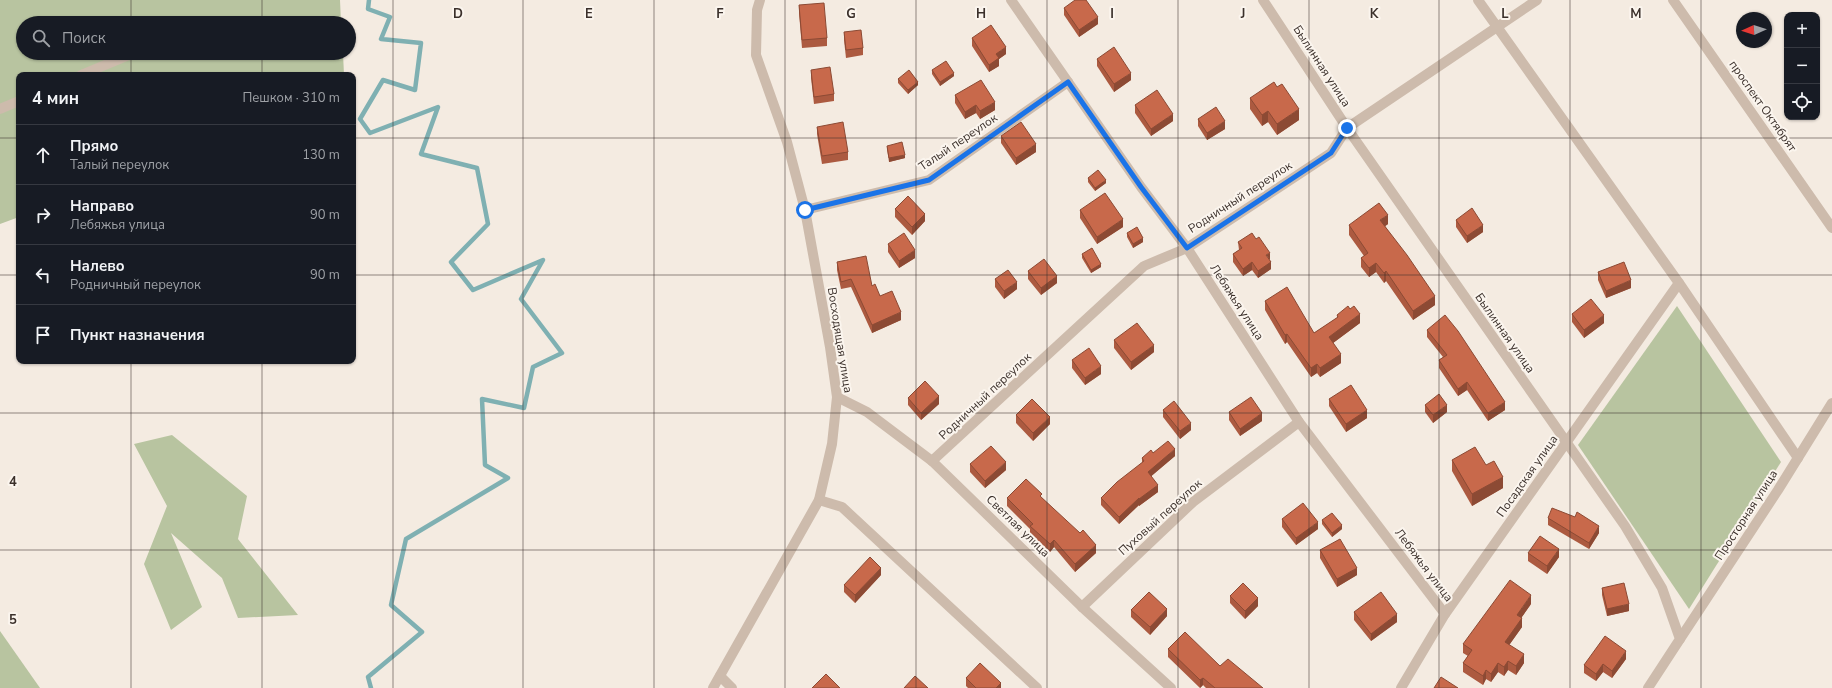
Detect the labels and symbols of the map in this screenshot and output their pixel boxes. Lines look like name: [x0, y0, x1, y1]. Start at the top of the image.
text: D: [453, 5, 463, 23]
text: E: [585, 5, 593, 23]
text: F: [716, 5, 724, 23]
text: G: [846, 5, 856, 23]
text: H: [976, 5, 986, 23]
text: I: [1110, 5, 1114, 23]
text: J: [1240, 5, 1245, 23]
text: K: [1370, 5, 1379, 23]
text: L: [1501, 5, 1509, 23]
text: M: [1630, 5, 1642, 23]
north arrow: [1736, 12, 1772, 48]
street label: Былинная улица: [1290, 22, 1354, 110]
street label: проспект Октябрят: [1726, 57, 1801, 155]
street label: Талый переулок: [916, 109, 1001, 174]
route end: [1338, 119, 1356, 137]
street label: Родничный переулок: [1185, 157, 1296, 237]
route start: [796, 201, 814, 219]
street label: Лебяжья улица: [1206, 261, 1268, 343]
street label: Восходящая улица: [824, 286, 856, 394]
street label: Былинная улица: [1471, 290, 1539, 376]
street label: Родничный переулок: [935, 348, 1035, 443]
street label: Посадская улица: [1493, 432, 1561, 520]
street label: Просторная улица: [1711, 467, 1781, 563]
text: 4: [9, 473, 17, 491]
street label: Пуховый переулок: [1115, 475, 1206, 559]
street label: Светлая улица: [983, 491, 1053, 561]
street label: Лебяжья улица: [1391, 525, 1457, 605]
text: 5: [9, 611, 17, 629]

